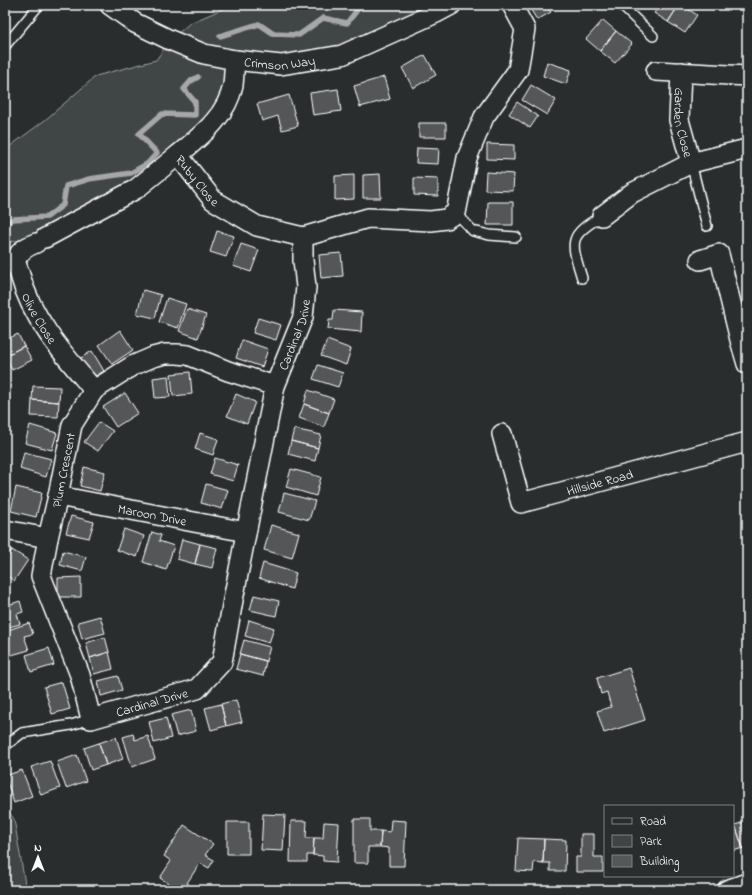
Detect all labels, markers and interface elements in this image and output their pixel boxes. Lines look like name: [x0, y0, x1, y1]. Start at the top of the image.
street label: Crimson Way: [243, 52, 317, 76]
street label: Garden Close: [668, 87, 697, 160]
street label: Ruby Close: [170, 151, 222, 212]
street label: Olive Close: [16, 290, 61, 348]
street label: Cardinal Drive: [274, 299, 316, 373]
street label: Plum Crescent: [48, 431, 81, 509]
street label: Hillside Road: [565, 465, 636, 501]
street label: Maroon Drive: [116, 500, 188, 531]
street label: Cardinal Drive: [114, 684, 190, 722]
legend: [604, 805, 734, 877]
text: Road: [640, 813, 666, 831]
text: Park: [640, 833, 662, 851]
north arrow: [18, 837, 58, 877]
text: N: [34, 840, 42, 856]
text: Building: [639, 853, 679, 872]

